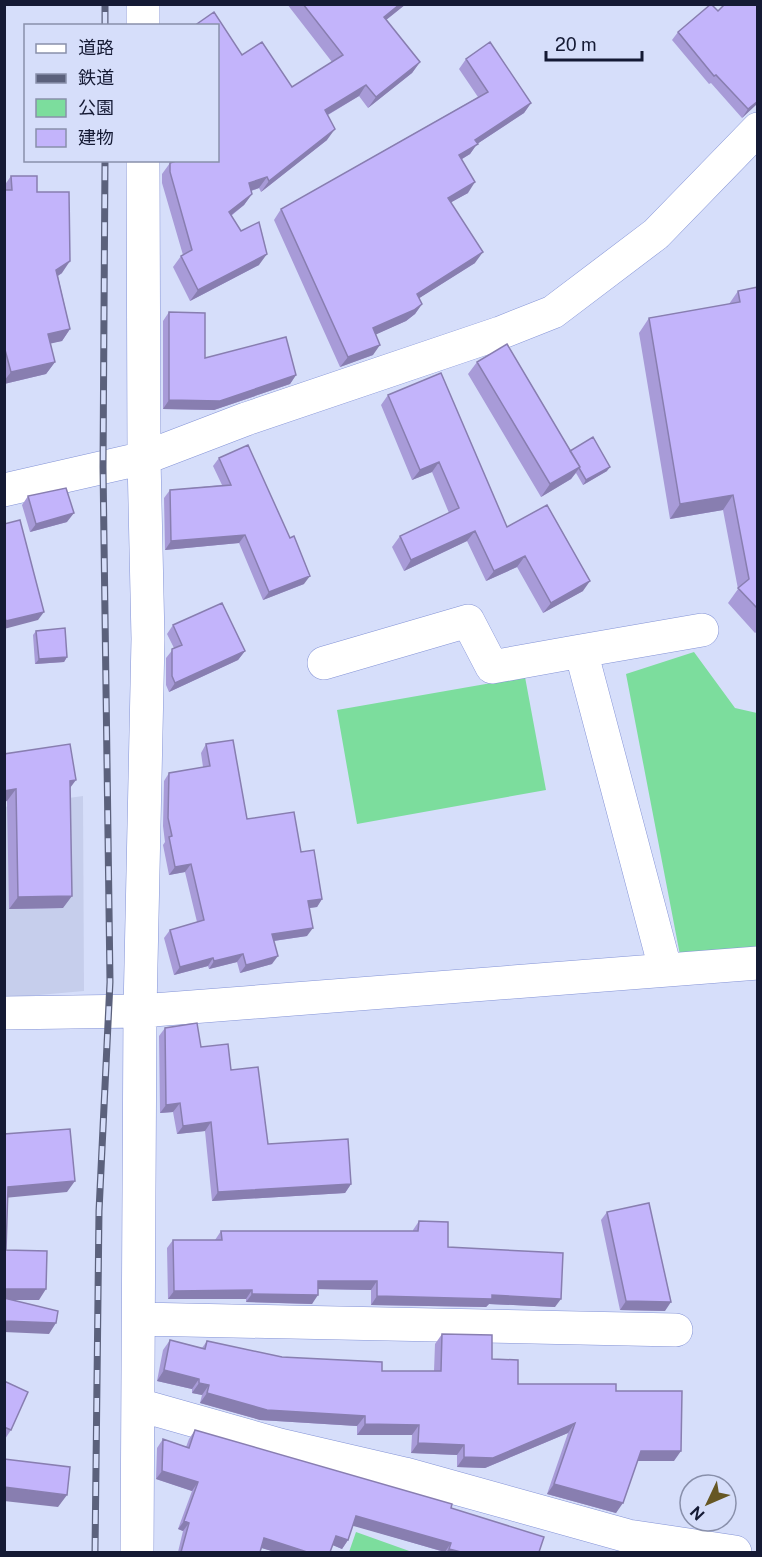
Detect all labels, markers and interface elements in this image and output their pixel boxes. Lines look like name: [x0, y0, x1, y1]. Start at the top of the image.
legend: [24, 24, 219, 162]
scale bar: [546, 24, 642, 62]
text: 20 m: [555, 34, 597, 55]
text: 道路: [78, 37, 114, 58]
text: 鉄道: [78, 67, 114, 88]
text: 公園: [78, 97, 114, 118]
text: 建物: [78, 127, 114, 148]
north arrow: [678, 1473, 738, 1533]
text: N: [686, 1502, 709, 1524]

